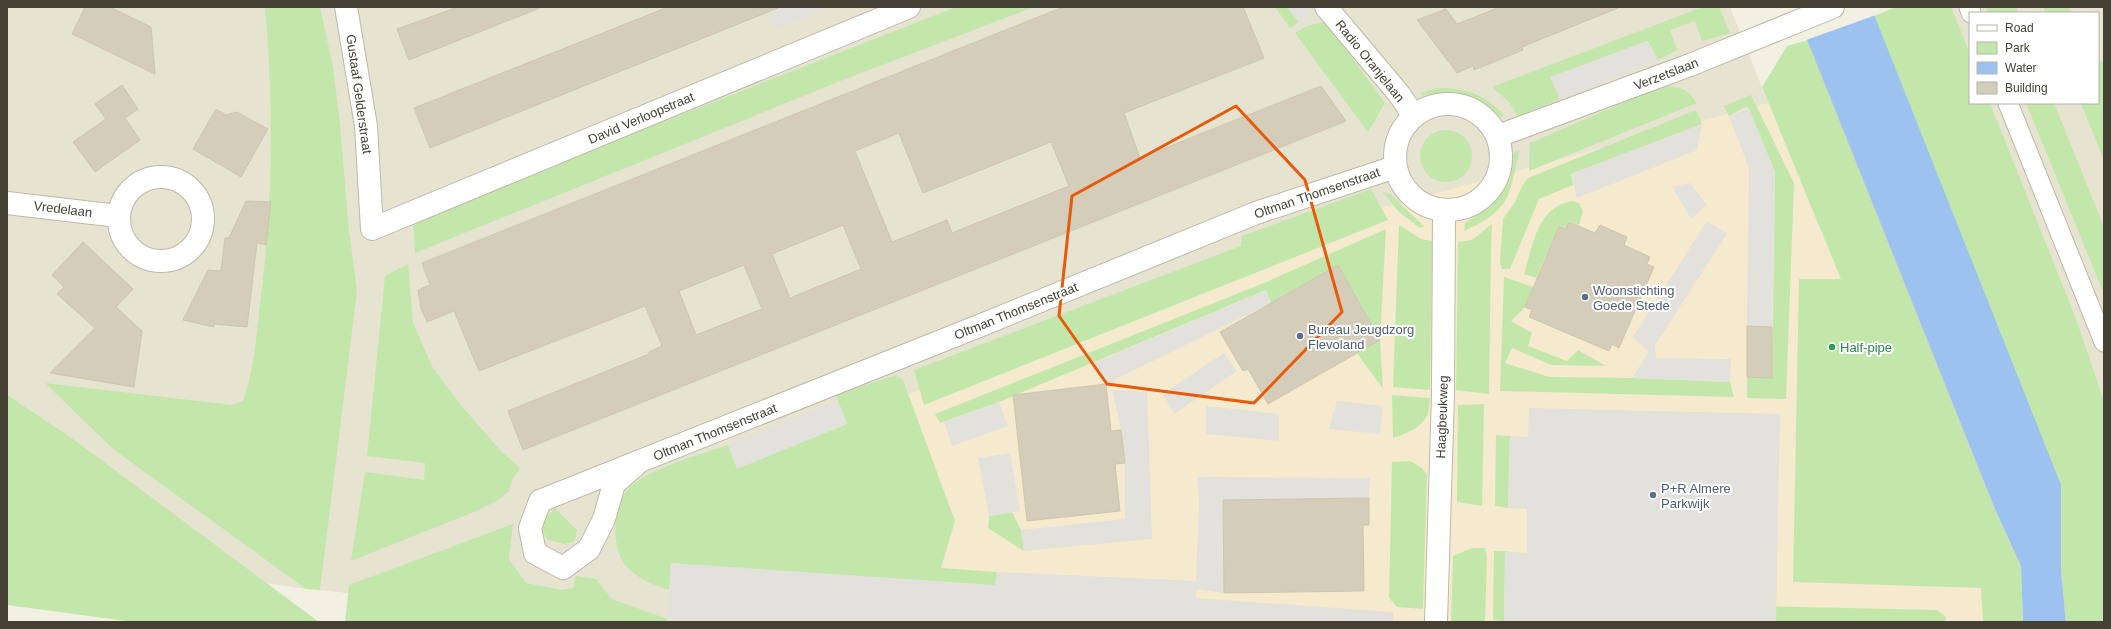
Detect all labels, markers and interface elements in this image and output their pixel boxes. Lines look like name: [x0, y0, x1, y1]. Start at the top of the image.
legend: [1969, 12, 2099, 104]
street label: Radio Oranjelaan: [1332, 17, 1408, 105]
text: Road: [2005, 21, 2034, 35]
street label: Gustaaf Gelderstraat: [343, 33, 375, 155]
text: Park: [2005, 41, 2031, 55]
street label: Verzetslaan: [1632, 55, 1700, 93]
text: Water: [2005, 61, 2037, 75]
text: Building: [2005, 81, 2048, 95]
street label: David Verloopstraat: [586, 89, 697, 147]
street label: Oltman Thomsenstraat: [1252, 164, 1382, 222]
street label: Vredelaan: [33, 198, 93, 220]
street label: Oltman Thomsenstraat: [952, 279, 1080, 343]
place label: Woonstichting Goede Stede: [1593, 283, 1674, 313]
marker: Woonstichting Goede Stede: [1580, 292, 1590, 302]
place label: Bureau Jeugdzorg Flevoland: [1308, 322, 1414, 352]
marker: Bureau Jeugdzorg Flevoland: [1295, 331, 1305, 341]
place label: Half-pipe: [1840, 340, 1892, 355]
marker: Half-pipe: [1827, 342, 1837, 352]
street label: Haagbeukweg: [1433, 375, 1451, 459]
street label: Oltman Thomsenstraat: [651, 400, 779, 464]
place label: P+R Almere Parkwijk: [1661, 481, 1731, 511]
marker: P+R Almere Parkwijk: [1648, 490, 1658, 500]

